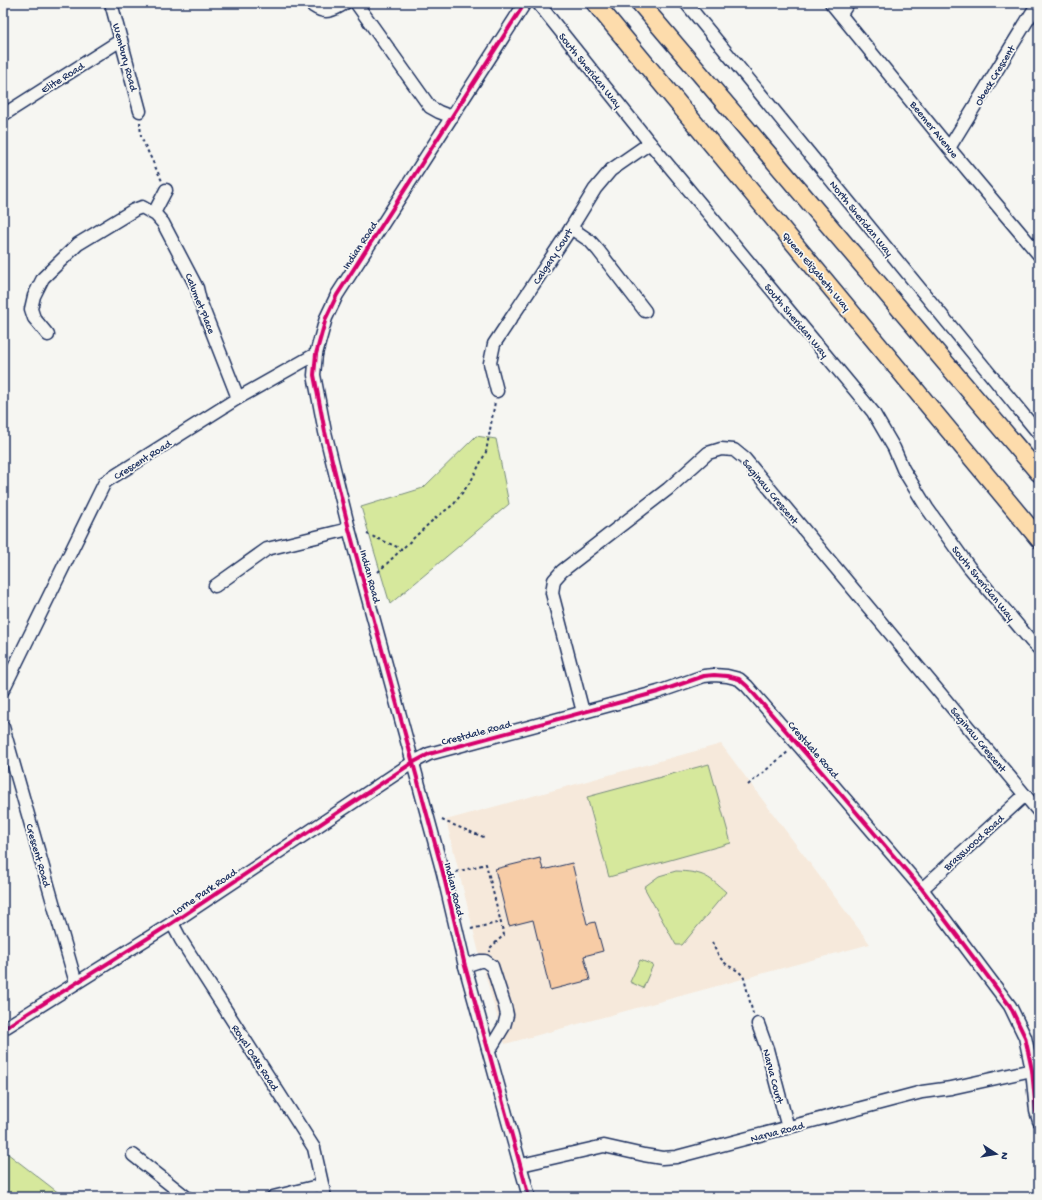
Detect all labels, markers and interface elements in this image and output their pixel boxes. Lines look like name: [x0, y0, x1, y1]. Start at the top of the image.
street label: Wembury Road: [109, 22, 139, 94]
street label: South Sheridan Way: [555, 31, 624, 112]
street label: Obeck Crescent: [973, 42, 1019, 108]
street label: Elite Road: [39, 60, 88, 97]
street label: Beemer Avenue: [906, 98, 960, 162]
street label: North Sheridan Way: [826, 179, 895, 260]
street label: Indian Road: [341, 219, 381, 272]
street label: Calgary Court: [531, 226, 577, 287]
street label: Queen Elizabeth Way: [779, 230, 852, 315]
street label: Calumet Place: [182, 272, 217, 336]
street label: South Sheridan Way: [761, 282, 830, 361]
street label: Crescent Road: [112, 437, 175, 483]
street label: Saginaw Crescent: [739, 457, 801, 528]
street label: South Sheridan Way: [948, 544, 1017, 625]
street label: Indian Road: [356, 549, 382, 606]
street label: Saginaw Crescent: [947, 705, 1009, 776]
street label: Crestdale Road: [441, 719, 514, 749]
street label: Crestdale Road: [785, 719, 841, 782]
street label: Brasswood Road: [941, 812, 1008, 874]
street label: Crescent Road: [22, 822, 52, 890]
street label: Indian Road: [441, 862, 466, 919]
street label: Lorne Park Road: [171, 866, 241, 919]
street label: Royal Oaks Road: [229, 1023, 281, 1095]
street label: Narva Court: [759, 1048, 785, 1107]
street label: Narva Road: [750, 1120, 807, 1146]
north arrow: [976, 1134, 1016, 1174]
text: N: [997, 1151, 1010, 1160]

